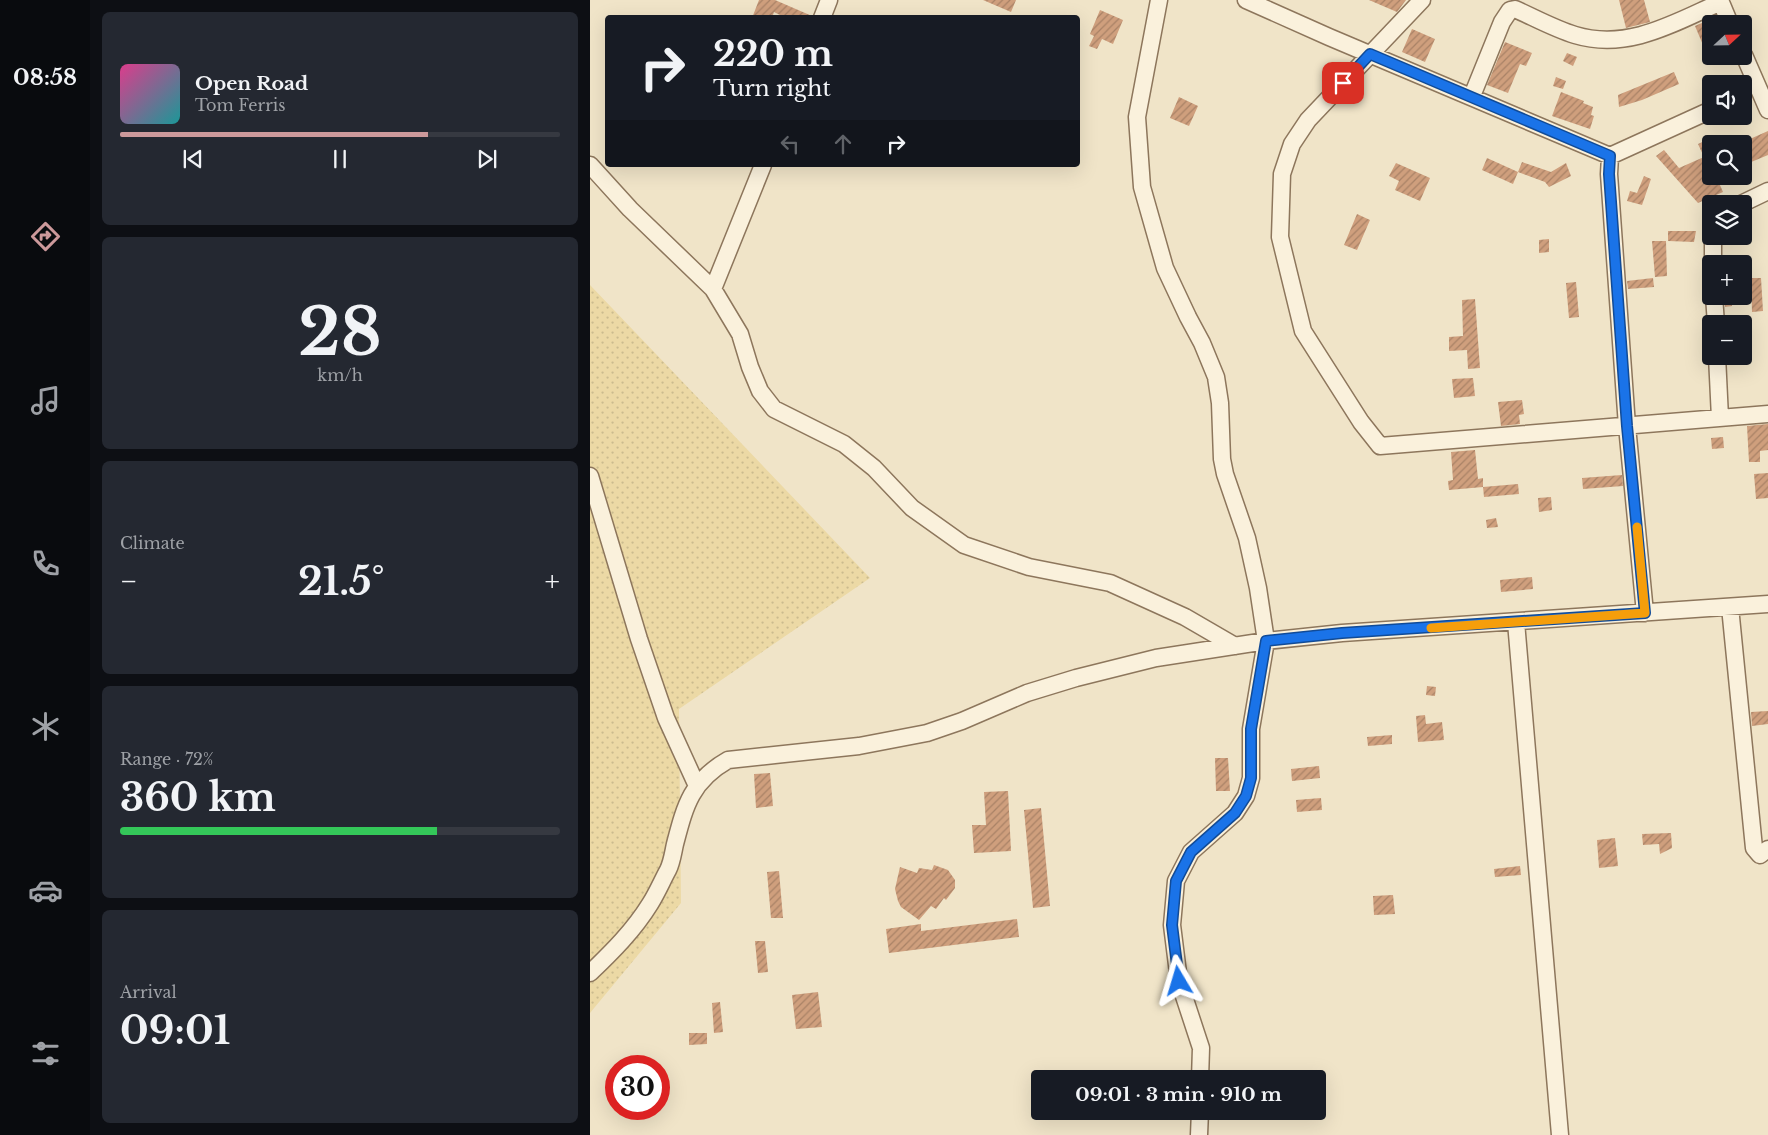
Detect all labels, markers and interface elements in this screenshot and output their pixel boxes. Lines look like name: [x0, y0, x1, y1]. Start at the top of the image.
north arrow: [1702, 15, 1752, 65]
map controls: [1702, 15, 1752, 365]
text: 220 m: [713, 32, 833, 75]
icon: right: [630, 35, 695, 100]
pin: [1322, 62, 1364, 104]
text: 08:58: [13, 64, 77, 91]
icon: arrive: [1329, 69, 1357, 97]
text: Open Road: [195, 72, 308, 95]
text: Turn right: [713, 75, 831, 102]
button: sound: [1702, 75, 1752, 125]
text: Tom Ferris: [195, 95, 286, 115]
icon: left: [776, 130, 804, 158]
icon: ahead: [829, 130, 857, 158]
icon: right: [882, 130, 910, 158]
button: search: [1702, 135, 1752, 185]
icon: previous: [179, 145, 207, 173]
icon: pause: [326, 145, 354, 173]
icon: next: [473, 145, 501, 173]
button: layers: [1702, 195, 1752, 245]
icon: directions: [28, 219, 63, 254]
button: +: [1702, 255, 1752, 305]
text: 28: [298, 292, 382, 373]
button: −: [1702, 315, 1752, 365]
text: km/h: [317, 365, 363, 385]
icon: music: [28, 383, 63, 418]
text: Climate: [120, 533, 185, 553]
icon: phone: [28, 546, 63, 581]
text: 21.5°: [298, 558, 384, 605]
text: −: [120, 564, 138, 599]
text: +: [545, 564, 560, 599]
icon: climate: [28, 709, 63, 744]
text: Range · 72%: [120, 749, 214, 769]
text: 360 km: [120, 774, 276, 821]
icon: car: [28, 873, 63, 908]
position arrow: [1152, 954, 1204, 1006]
text: Arrival: [120, 982, 177, 1002]
text: 09:01: [120, 1007, 230, 1054]
icon: filters: [28, 1036, 63, 1071]
speed limit sign: 30: [605, 1055, 670, 1120]
text: 09:01 · 3 min · 910 m: [1075, 1083, 1282, 1106]

